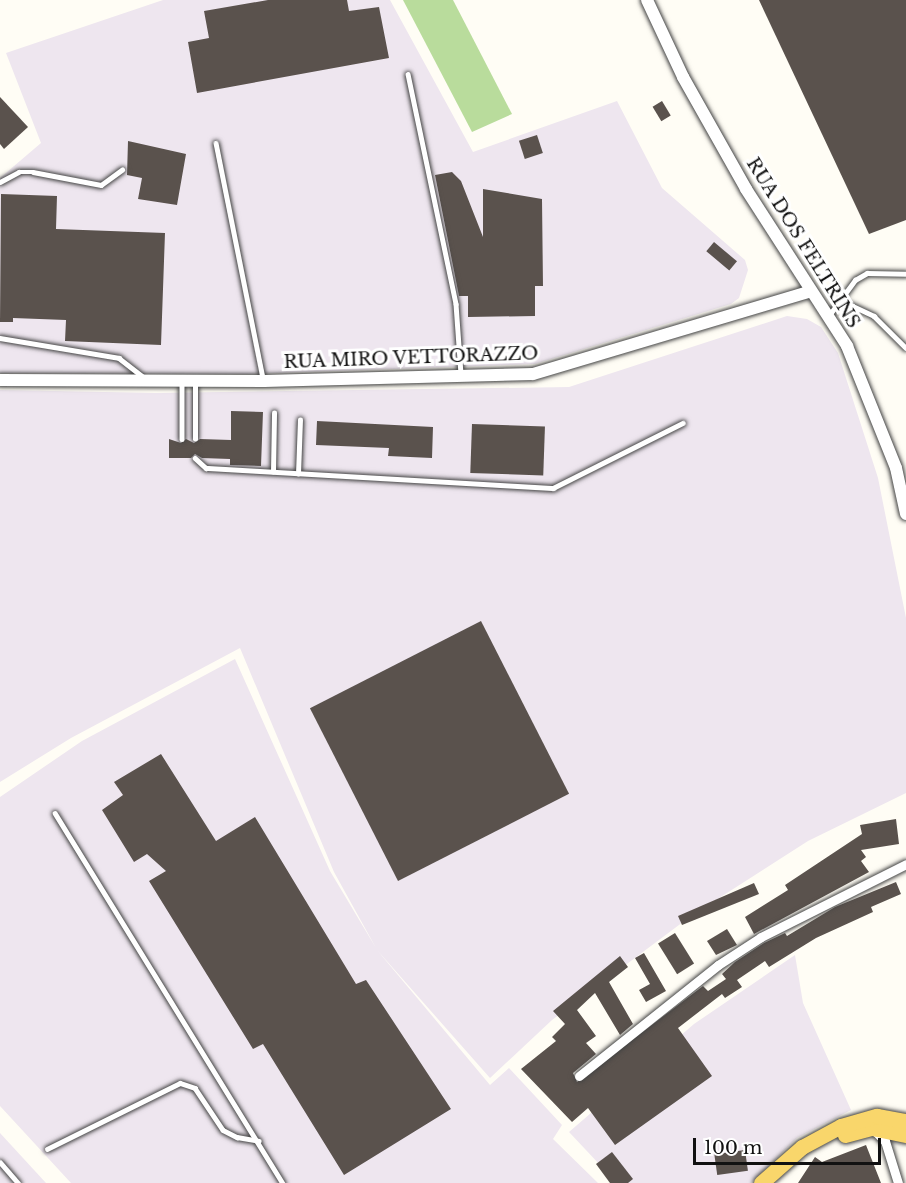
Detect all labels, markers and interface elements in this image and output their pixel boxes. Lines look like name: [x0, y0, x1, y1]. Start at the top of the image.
street label: RUA DOS FELTRINS: [742, 154, 864, 332]
street label: RUA MIRO VETTORAZZO: [283, 343, 539, 373]
scale bar: [696, 1126, 884, 1164]
text: 100 m: [704, 1137, 762, 1159]

